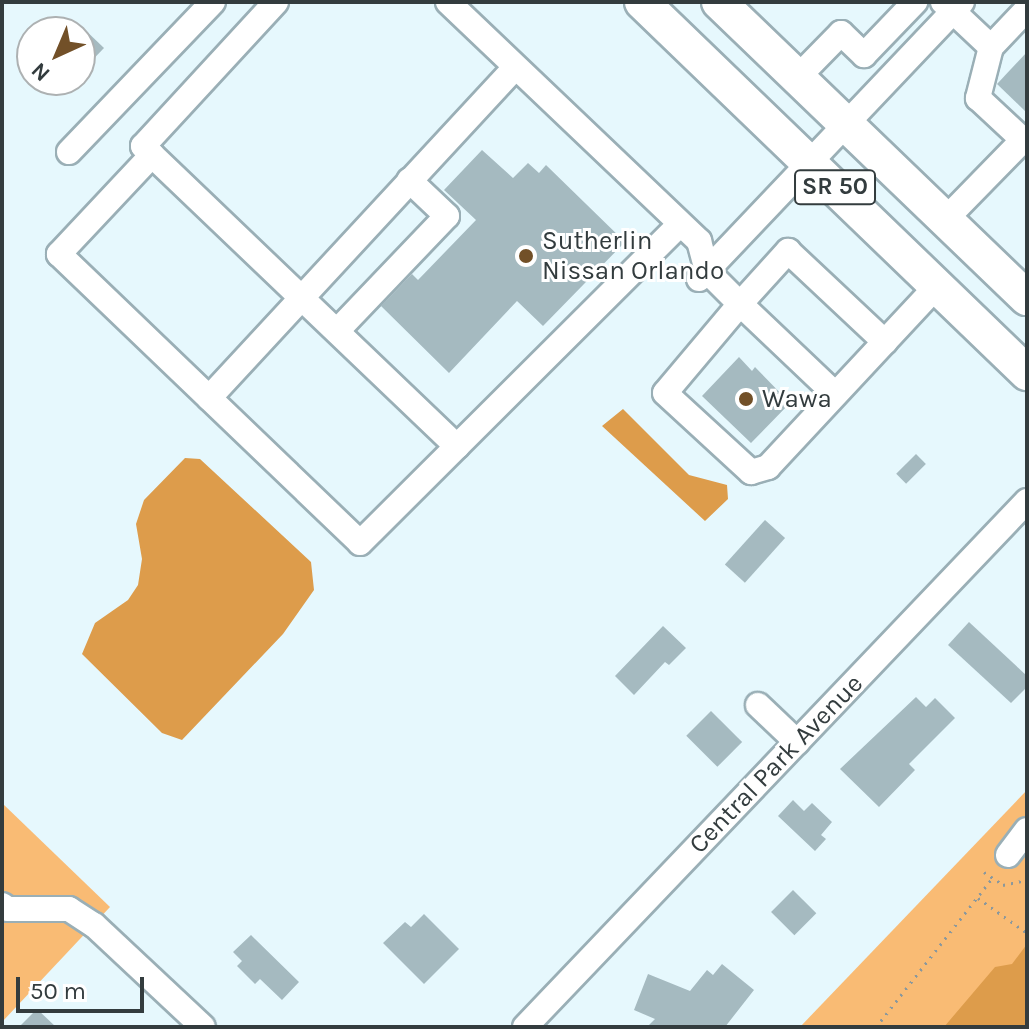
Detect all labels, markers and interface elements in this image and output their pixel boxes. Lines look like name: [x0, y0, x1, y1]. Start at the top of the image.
north arrow: [16, 16, 96, 96]
text: N: [26, 57, 55, 87]
road number: SR 50: [793, 167, 877, 207]
place label: Sutherlin Nissan Orlando: [542, 225, 724, 286]
marker: Sutherlin Nissan Orlando: [517, 247, 535, 265]
place label: Wawa: [762, 383, 832, 415]
marker: Wawa: [737, 390, 755, 408]
street label: Central Park Avenue: [683, 668, 869, 860]
scale bar: [20, 961, 148, 1011]
text: 50 m: [30, 977, 86, 1005]

